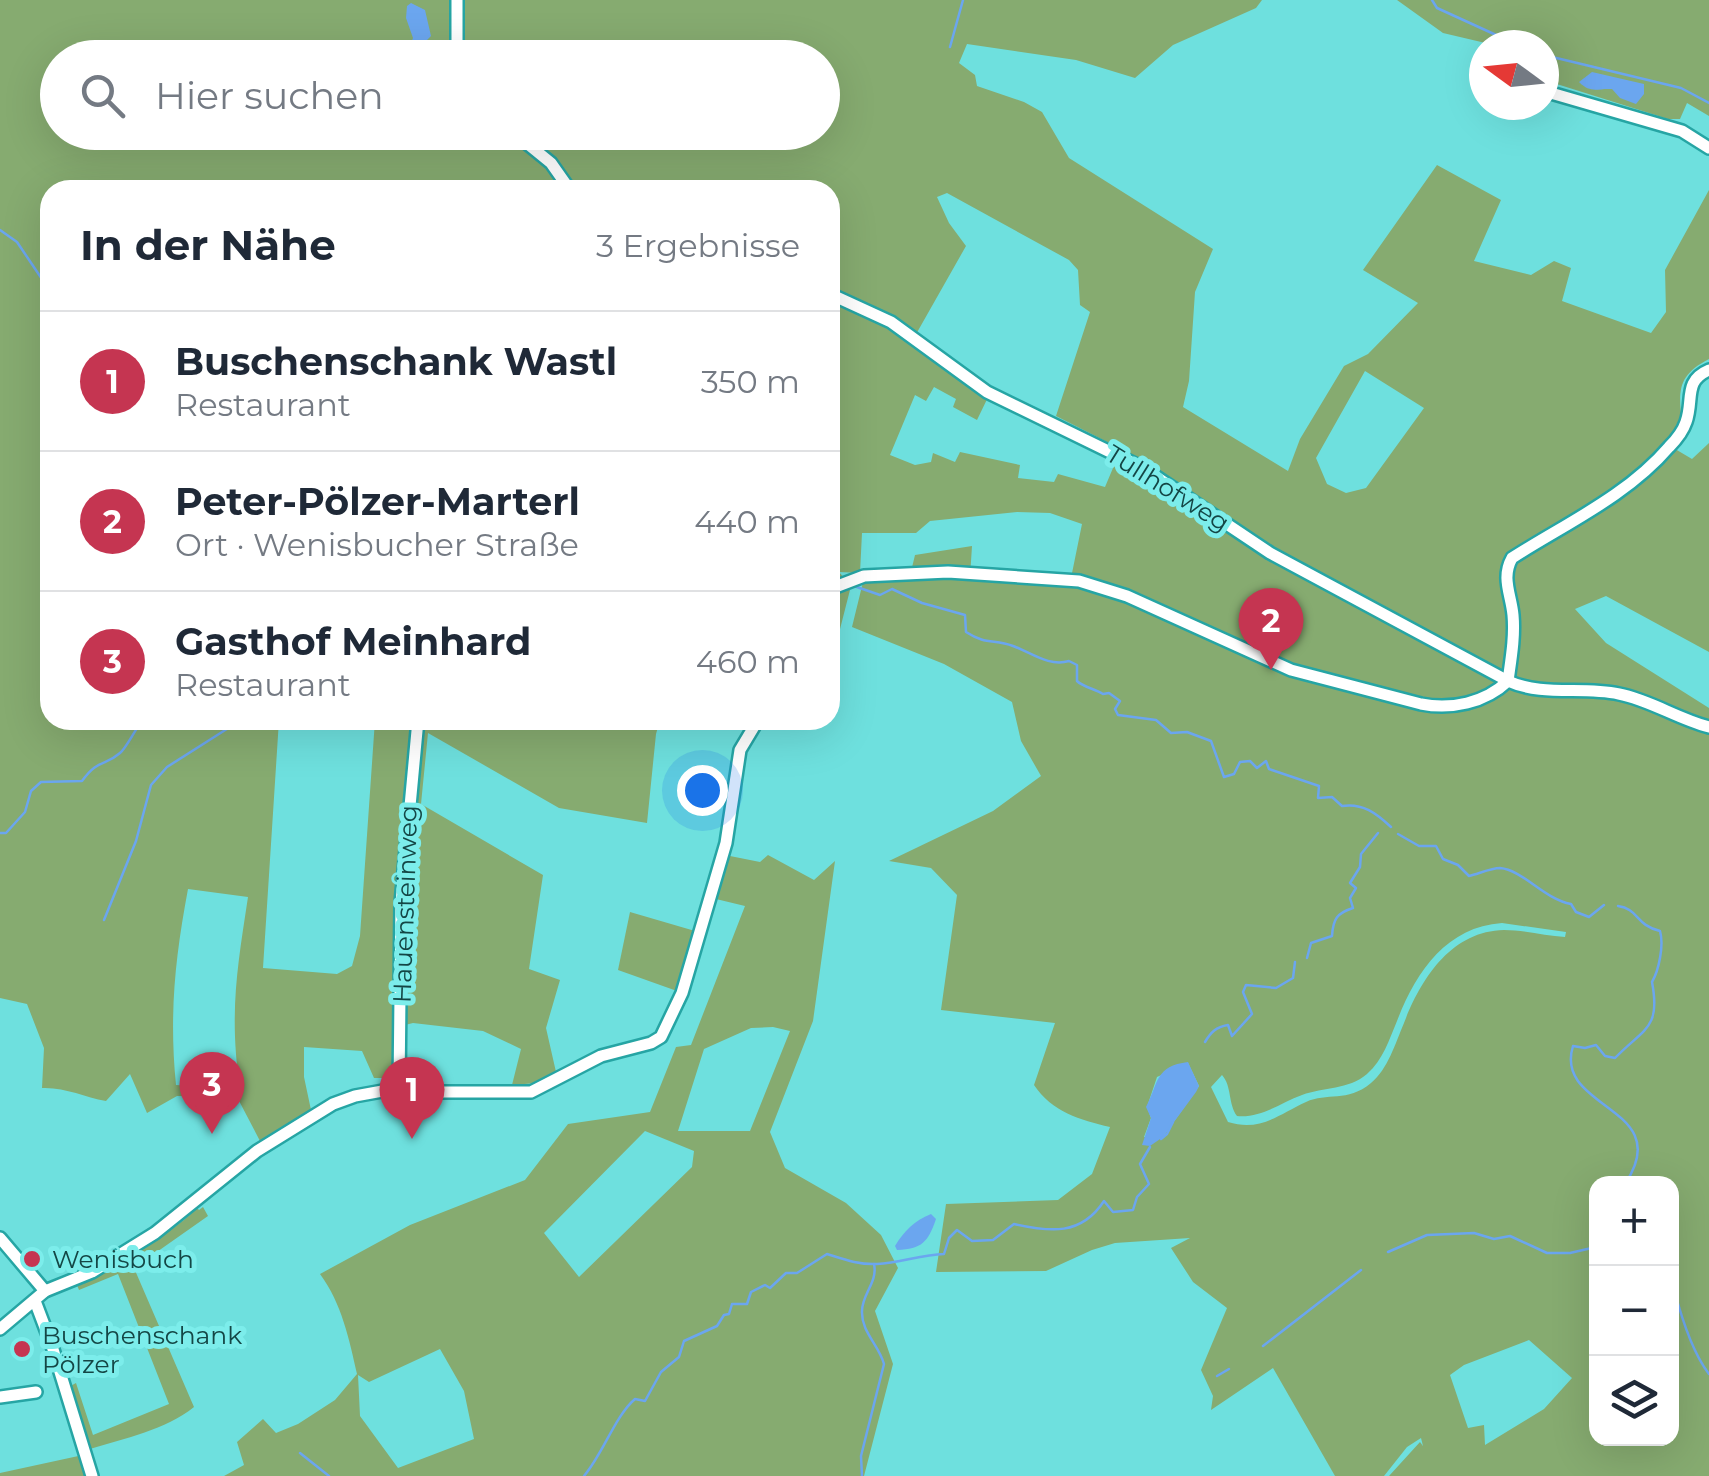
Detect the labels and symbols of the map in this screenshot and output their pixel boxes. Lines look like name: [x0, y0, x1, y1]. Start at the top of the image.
north arrow: [1469, 30, 1559, 120]
street label: Tullhofweg: [1101, 438, 1235, 538]
pin: 2: [1238, 588, 1304, 670]
your location: [677, 765, 728, 816]
street label: Hauensteinweg: [387, 805, 423, 1003]
pin: 3: [180, 1052, 244, 1134]
pin: 1: [380, 1056, 444, 1139]
place label: Wenisbuch: [52, 1244, 194, 1274]
marker: Wenisbuch: [21, 1248, 43, 1270]
place label: Buschenschank Pölzer: [42, 1320, 242, 1379]
marker: Buschenschank Pölzer: [11, 1338, 33, 1360]

